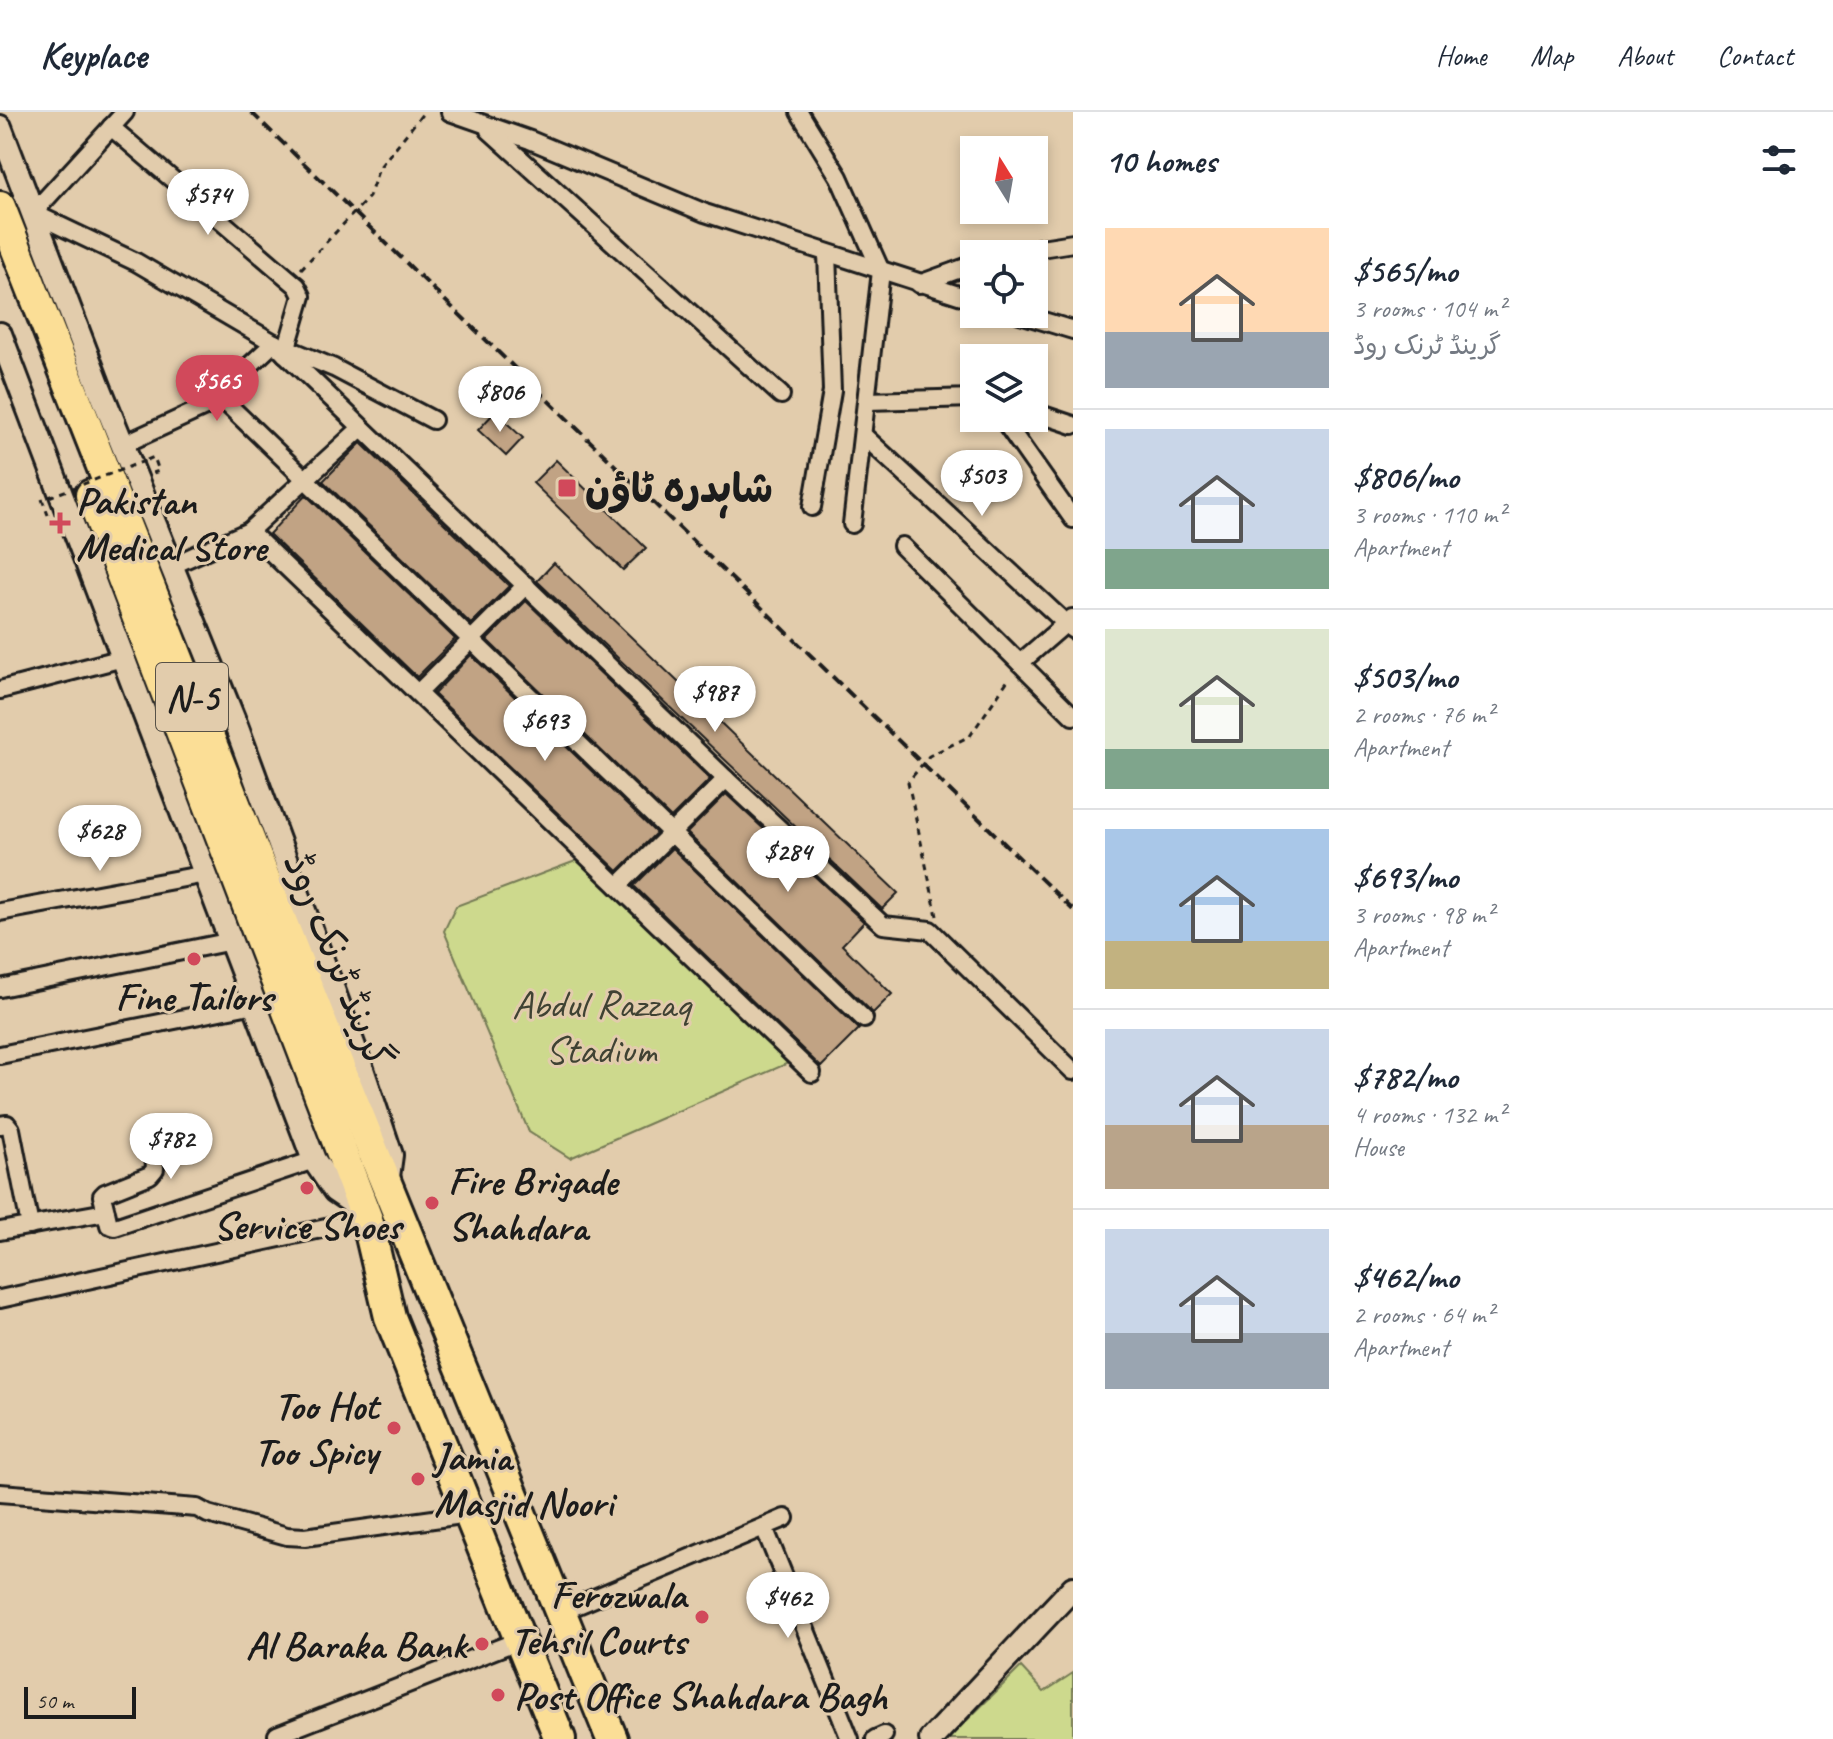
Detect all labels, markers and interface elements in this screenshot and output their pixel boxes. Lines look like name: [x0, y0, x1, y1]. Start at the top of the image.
text: Keyplace: [40, 32, 147, 79]
text: Home: [1436, 38, 1486, 73]
text: Map: [1530, 38, 1573, 73]
text: About: [1617, 38, 1673, 73]
text: Contact: [1717, 38, 1793, 73]
north arrow: [960, 136, 1048, 224]
map controls: [960, 136, 1048, 432]
icon: filters: [1757, 138, 1801, 182]
text: 10 homes: [1105, 139, 1216, 182]
pin: $574: [161, 169, 255, 237]
text: $574: [185, 178, 231, 211]
button: locate: [960, 240, 1048, 328]
text: $565/mo: [1353, 249, 1457, 292]
icon: home: [1169, 260, 1265, 356]
text: 3 rooms · 104 m²: [1353, 292, 1505, 325]
text: گرینڈ ٹرنک روڈ: [1353, 329, 1501, 362]
button: layers: [960, 344, 1048, 432]
pin: $565: [170, 355, 264, 423]
text: $565: [194, 364, 240, 397]
pin: $806: [453, 366, 547, 434]
text: $806: [476, 375, 524, 408]
pin: $503: [935, 450, 1029, 518]
text: $806/mo: [1353, 455, 1458, 498]
text: $503: [959, 459, 1005, 492]
icon: home: [1169, 461, 1265, 557]
place label: شاہدرہ ٹاؤن: [585, 464, 773, 519]
place label: Pakistan Medical Store: [76, 476, 269, 572]
marker: شاہدرہ ٹاؤن: [556, 477, 578, 499]
text: 3 rooms · 110 m²: [1353, 498, 1505, 531]
marker: Pakistan Medical Store: [51, 514, 69, 532]
text: Apartment: [1353, 531, 1449, 564]
text: $503/mo: [1353, 655, 1457, 698]
icon: home: [1169, 661, 1265, 757]
road number: N-5: [156, 663, 228, 731]
pin: $987: [668, 666, 762, 734]
text: $987: [692, 675, 738, 708]
pin: $693: [498, 695, 592, 763]
text: 2 rooms · 76 m²: [1353, 698, 1494, 731]
text: $693: [521, 704, 569, 737]
text: Apartment: [1353, 731, 1449, 764]
pin: $628: [53, 805, 147, 873]
text: $628: [76, 814, 124, 847]
pin: $284: [741, 826, 835, 894]
text: $284: [765, 835, 811, 868]
street label: گرینڈ ٹرنک روڈ: [272, 845, 404, 1075]
text: $693/mo: [1353, 855, 1458, 898]
icon: home: [1169, 861, 1265, 957]
text: 3 rooms · 98 m²: [1353, 898, 1494, 931]
text: Apartment: [1353, 931, 1449, 964]
marker: Fine Tailors: [185, 950, 203, 968]
place label: Fine Tailors: [115, 972, 277, 1022]
park label: Abdul Razzaq Stadium: [512, 979, 693, 1075]
text: $782/mo: [1353, 1055, 1458, 1098]
icon: home: [1169, 1061, 1265, 1157]
text: 4 rooms · 132 m²: [1353, 1098, 1505, 1131]
pin: $782: [124, 1113, 218, 1181]
text: $782: [148, 1122, 194, 1155]
text: House: [1353, 1131, 1404, 1164]
place label: Fire Brigade Shahdara: [448, 1156, 620, 1252]
marker: Service Shoes: [298, 1179, 316, 1197]
marker: Fire Brigade Shahdara: [423, 1194, 441, 1212]
place label: Service Shoes: [213, 1201, 405, 1251]
text: $462/mo: [1353, 1255, 1458, 1298]
icon: home: [1169, 1261, 1265, 1357]
text: 2 rooms · 64 m²: [1353, 1298, 1494, 1331]
text: Apartment: [1353, 1331, 1449, 1364]
place label: Too Hot Too Spicy: [254, 1381, 382, 1477]
marker: Too Hot Too Spicy: [385, 1419, 403, 1437]
place label: Jamia Masjid Noori: [431, 1432, 618, 1528]
marker: Jamia Masjid Noori: [409, 1470, 427, 1488]
place label: Ferozwala Tehsil Courts: [510, 1570, 690, 1666]
pin: $462: [741, 1572, 835, 1640]
text: $462: [764, 1581, 812, 1614]
marker: Ferozwala Tehsil Courts: [693, 1608, 711, 1626]
place label: Al Baraka Bank: [246, 1620, 469, 1670]
marker: Al Baraka Bank: [473, 1635, 491, 1653]
place label: Post Office Shahdara Bagh: [514, 1671, 888, 1721]
scale bar: [24, 1683, 136, 1719]
marker: Post Office Shahdara Bagh: [489, 1686, 507, 1704]
text: 50 m: [36, 1687, 73, 1715]

